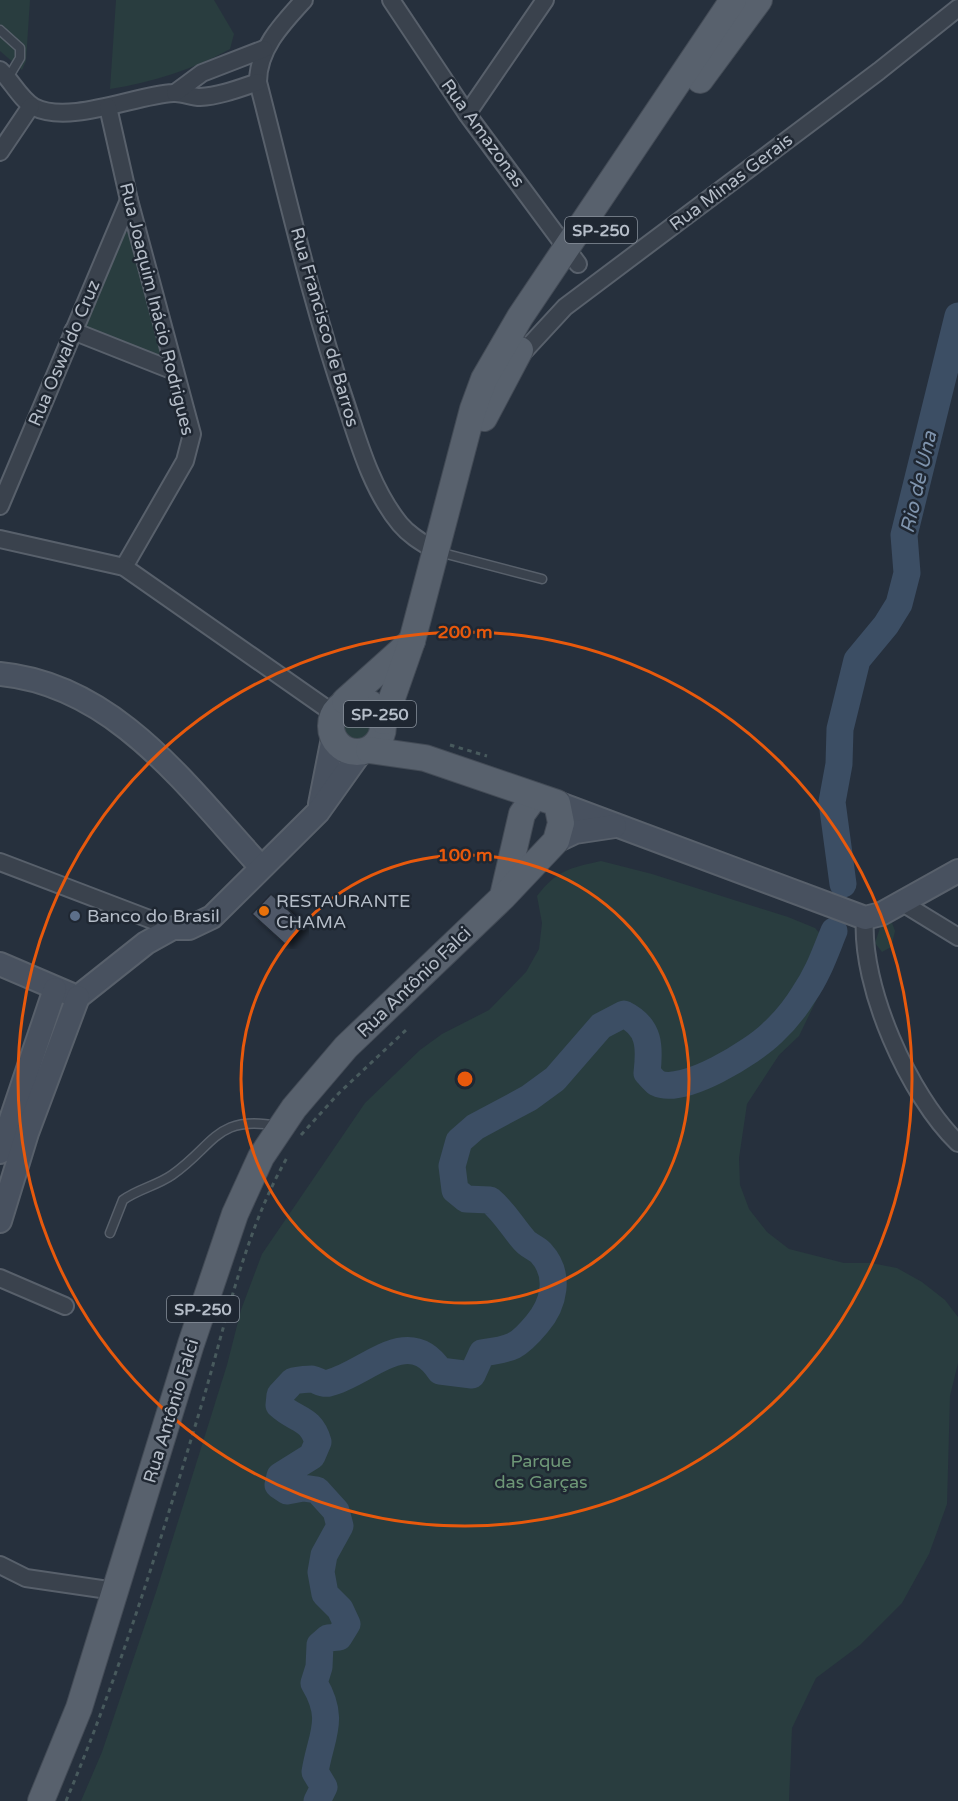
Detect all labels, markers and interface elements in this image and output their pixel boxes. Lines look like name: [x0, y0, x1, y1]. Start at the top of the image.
street label: Rua Amazonas: [436, 75, 530, 191]
street label: Rua Minas Gerais: [665, 128, 797, 236]
street label: Rua Joaquim Inácio Rodrigues: [115, 180, 199, 438]
road number: SP-250: [565, 217, 637, 243]
street label: Rua Francisco de Barros: [286, 225, 364, 429]
street label: Rua Oswaldo Cruz: [23, 277, 105, 429]
water label: Rio de Una: [896, 428, 943, 536]
text: 200 m: [437, 621, 493, 643]
road number: SP-250: [344, 701, 416, 727]
text: 100 m: [437, 844, 493, 866]
place label: RESTAURANTE CHAMA: [276, 890, 410, 933]
marker: RESTAURANTE CHAMA: [257, 904, 271, 918]
place label: Banco do Brasil: [87, 905, 220, 927]
marker: Banco do Brasil: [68, 909, 82, 923]
street label: Rua Antônio Falci: [353, 922, 475, 1042]
centre of rings: [455, 1069, 475, 1089]
road number: SP-250: [167, 1296, 239, 1322]
street label: Rua Antônio Falci: [139, 1336, 203, 1486]
park label: Parque das Garças: [494, 1450, 588, 1493]

